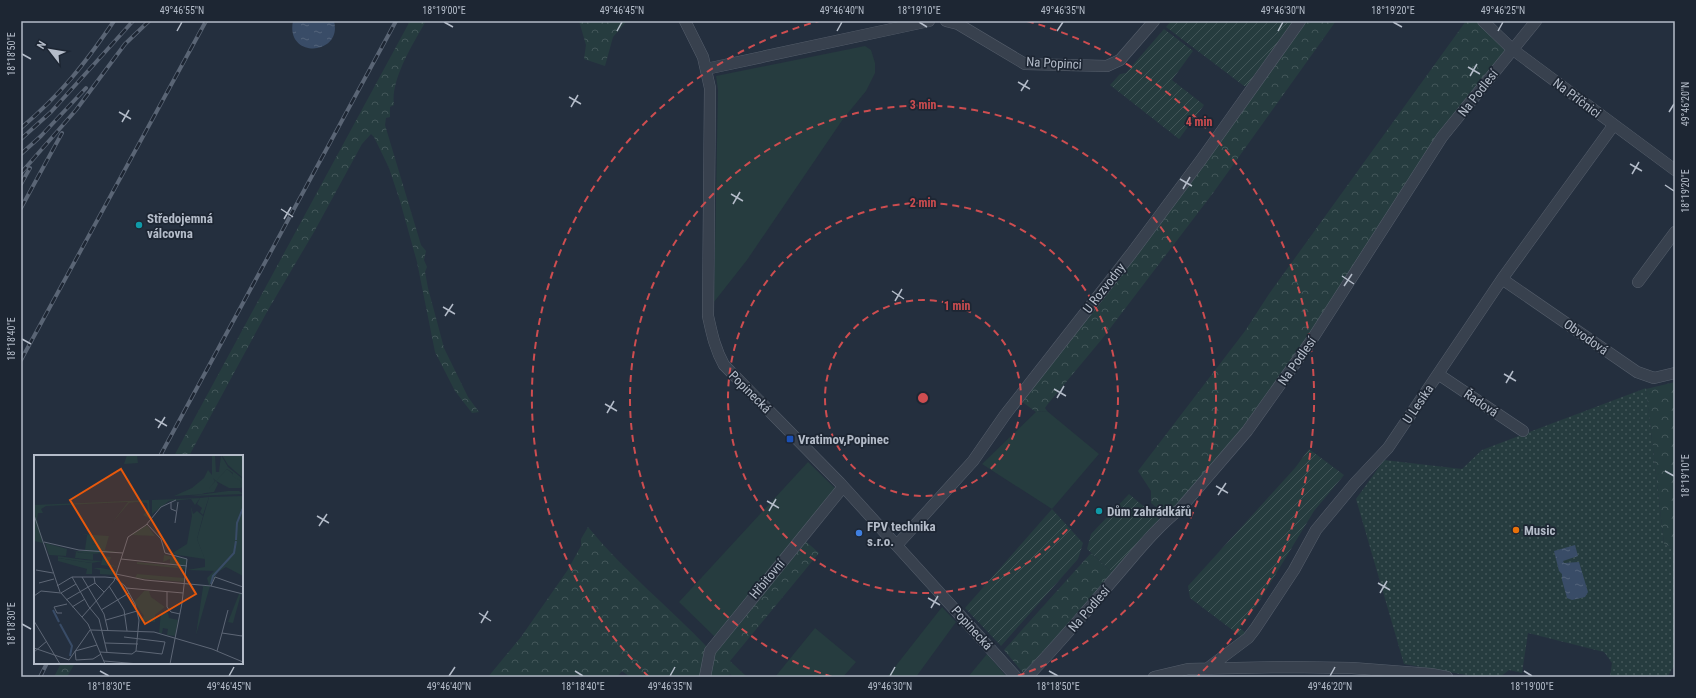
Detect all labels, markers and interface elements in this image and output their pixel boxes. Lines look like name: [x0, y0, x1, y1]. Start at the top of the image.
text: 49°46'55"N: [160, 5, 204, 16]
text: 18°19'00"E: [422, 5, 466, 16]
text: 49°46'45"N: [600, 5, 644, 16]
text: 49°46'40"N: [820, 5, 864, 16]
text: 18°19'10"E: [897, 5, 941, 16]
text: 49°46'35"N: [1041, 5, 1085, 16]
text: 49°46'30"N: [1261, 5, 1305, 16]
text: 18°19'20"E: [1371, 5, 1415, 16]
text: 49°46'25"N: [1481, 5, 1525, 16]
north arrow: [30, 30, 70, 70]
text: 18°18'50"E: [6, 32, 17, 76]
text: N: [35, 39, 49, 51]
street label: Na Popinci: [1026, 54, 1082, 72]
street label: Na Podlesí: [1455, 66, 1502, 119]
street label: Na Příčnici: [1550, 75, 1604, 121]
text: 49°46'20"N: [1680, 82, 1691, 126]
text: 3 min: [910, 98, 936, 112]
text: 4 min: [1186, 115, 1212, 129]
text: 18°19'20"E: [1680, 169, 1691, 213]
text: 2 min: [910, 196, 936, 210]
place label: Středojemná válcovna: [147, 211, 213, 241]
marker: Středojemná válcovna: [134, 220, 144, 230]
street label: U Rozvodny: [1080, 259, 1129, 316]
text: 1 min: [944, 299, 970, 313]
street label: Obvodová: [1561, 316, 1611, 358]
text: 18°18'40"E: [6, 317, 17, 361]
street label: Na Podlesí: [1275, 333, 1320, 388]
street label: Popinecká: [726, 368, 774, 416]
street label: U Lesíka: [1400, 382, 1436, 426]
street label: Řadová: [1461, 386, 1501, 420]
centre of rings: [916, 391, 930, 405]
place label: Vratimov,Popinec: [798, 432, 889, 447]
marker: Vratimov,Popinec: [785, 434, 795, 444]
text: 18°19'10"E: [1680, 454, 1691, 498]
inset map: [34, 455, 243, 664]
place label: Dům zahrádkářů: [1107, 504, 1192, 519]
marker: Dům zahrádkářů: [1094, 506, 1104, 516]
place label: FPV technika s.r.o.: [867, 519, 936, 549]
place label: Music: [1524, 523, 1555, 538]
marker: Music: [1511, 525, 1521, 535]
marker: FPV technika s.r.o.: [854, 528, 864, 538]
street label: Hřbitovní: [746, 556, 788, 602]
street label: Na Podlesí: [1065, 582, 1113, 635]
text: 18°18'30"E: [6, 602, 17, 646]
street label: Popinecká: [949, 603, 995, 653]
text: 18°18'30"E: [87, 681, 131, 692]
text: 49°46'45"N: [207, 681, 251, 692]
text: 49°46'40"N: [427, 681, 471, 692]
text: 18°18'40"E: [561, 681, 605, 692]
text: 49°46'35"N: [648, 681, 692, 692]
text: 49°46'30"N: [868, 681, 912, 692]
text: 18°18'50"E: [1036, 681, 1080, 692]
text: 49°46'20"N: [1308, 681, 1352, 692]
text: 18°19'00"E: [1510, 681, 1554, 692]

